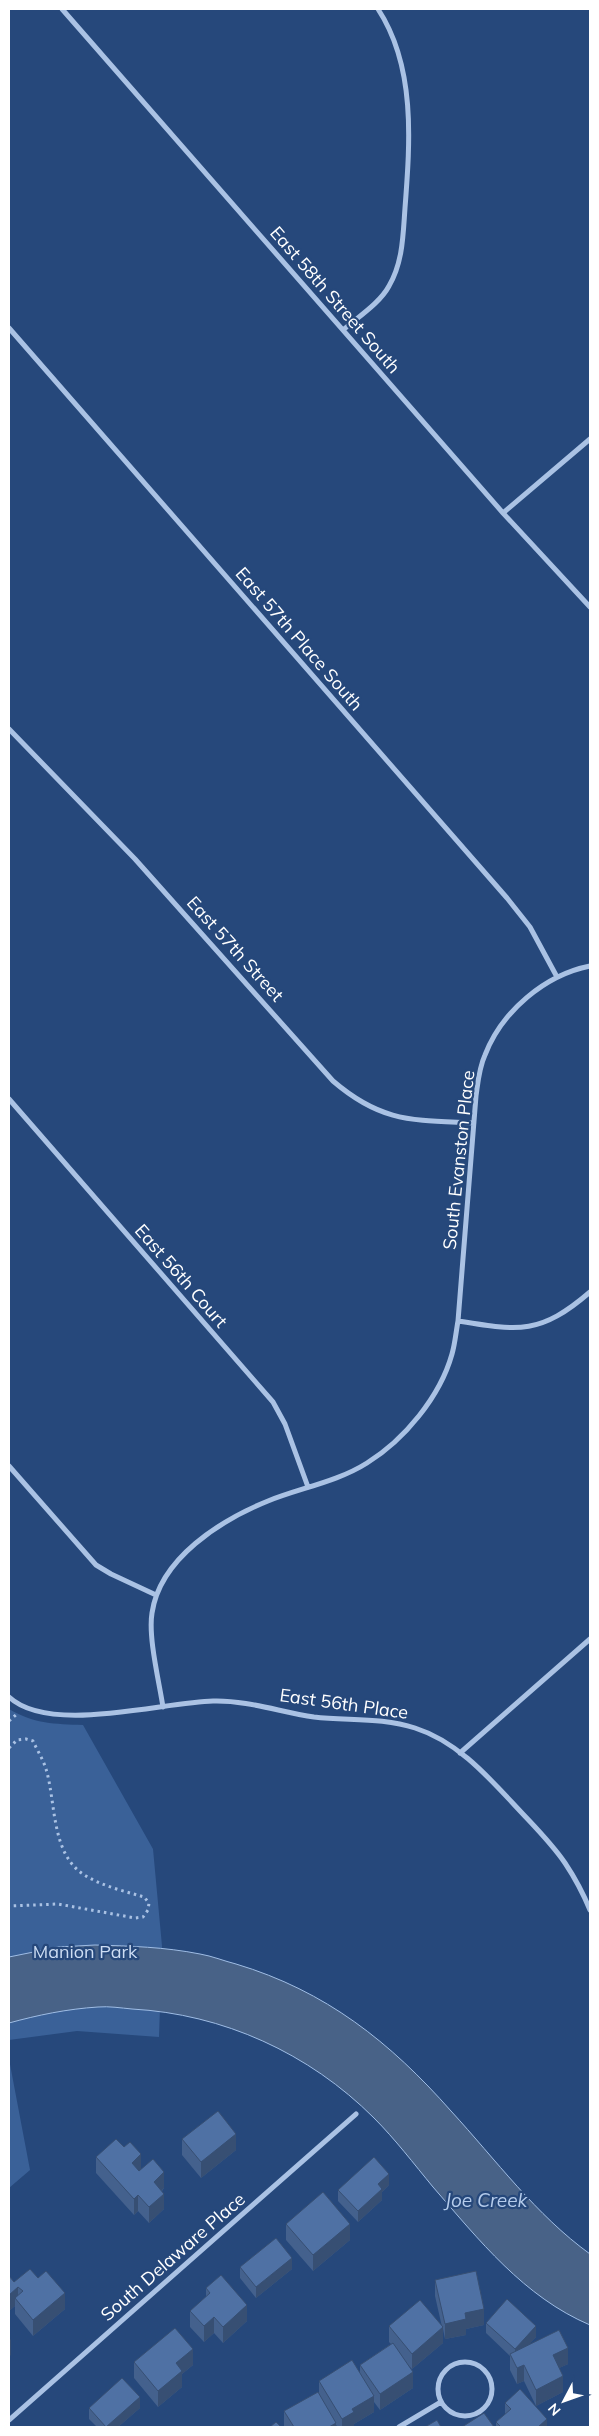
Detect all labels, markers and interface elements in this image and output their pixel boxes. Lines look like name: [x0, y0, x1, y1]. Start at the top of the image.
street label: East 58th Street South: [265, 221, 406, 378]
street label: East 57th Place South: [231, 562, 368, 715]
street label: East 57th Street: [182, 891, 289, 1006]
street label: South Evanston Place: [438, 1069, 479, 1251]
street label: East 56th Court: [130, 1219, 233, 1332]
street label: East 56th Place: [278, 1683, 410, 1724]
park label: Manion Park: [33, 1940, 138, 1963]
street label: South Delaware Place: [96, 2188, 250, 2326]
water label: Joe Creek: [443, 2188, 529, 2212]
north arrow: [539, 2376, 589, 2426]
text: N: [544, 2400, 564, 2419]

